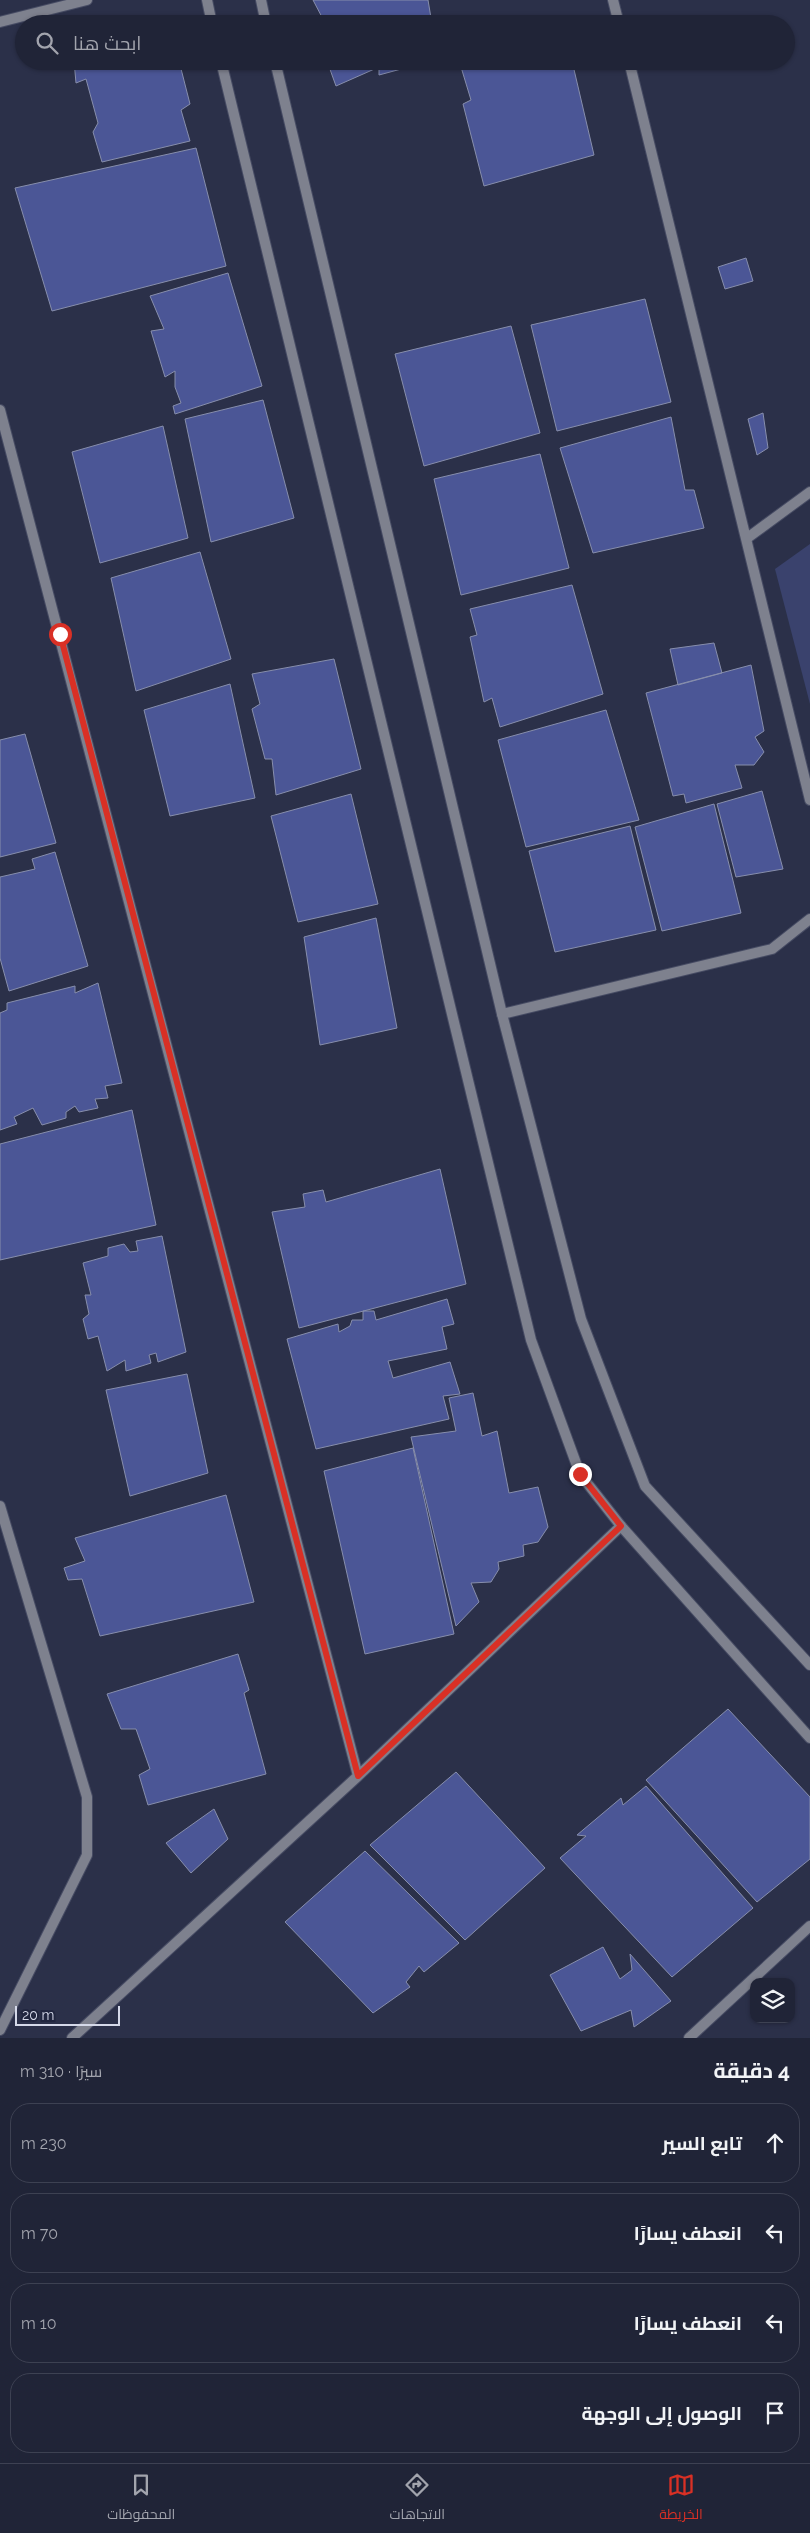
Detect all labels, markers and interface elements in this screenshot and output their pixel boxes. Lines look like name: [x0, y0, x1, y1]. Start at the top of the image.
search box: [15, 15, 795, 70]
icon: search: [33, 29, 61, 57]
text: ابحث هنا: [73, 32, 141, 54]
route start: [49, 623, 72, 646]
route end: [569, 1463, 592, 1486]
map controls: [750, 1978, 795, 2023]
button: layers: [750, 1978, 795, 2023]
scale bar: [15, 2003, 120, 2026]
text: 20 m: [22, 2007, 54, 2023]
text: 4 دقيقة: [714, 2058, 790, 2083]
text: سيرًا · 310 m: [20, 2062, 102, 2081]
icon: ahead: [761, 2129, 789, 2157]
text: تابع السير: [662, 2132, 742, 2154]
text: 230 m: [21, 2134, 67, 2153]
icon: left: [761, 2219, 789, 2247]
text: انعطف يسارًا: [634, 2222, 742, 2244]
text: 70 m: [21, 2224, 58, 2243]
icon: left: [761, 2309, 789, 2337]
text: انعطف يسارًا: [634, 2312, 742, 2334]
text: 10 m: [21, 2314, 56, 2333]
icon: arrive: [761, 2399, 789, 2427]
text: الوصول إلى الوجهة: [582, 2402, 742, 2424]
tab: المحفوظات: [107, 2471, 175, 2527]
tab: الاتجاهات: [390, 2471, 445, 2527]
tab: الخريطة: [659, 2471, 703, 2527]

